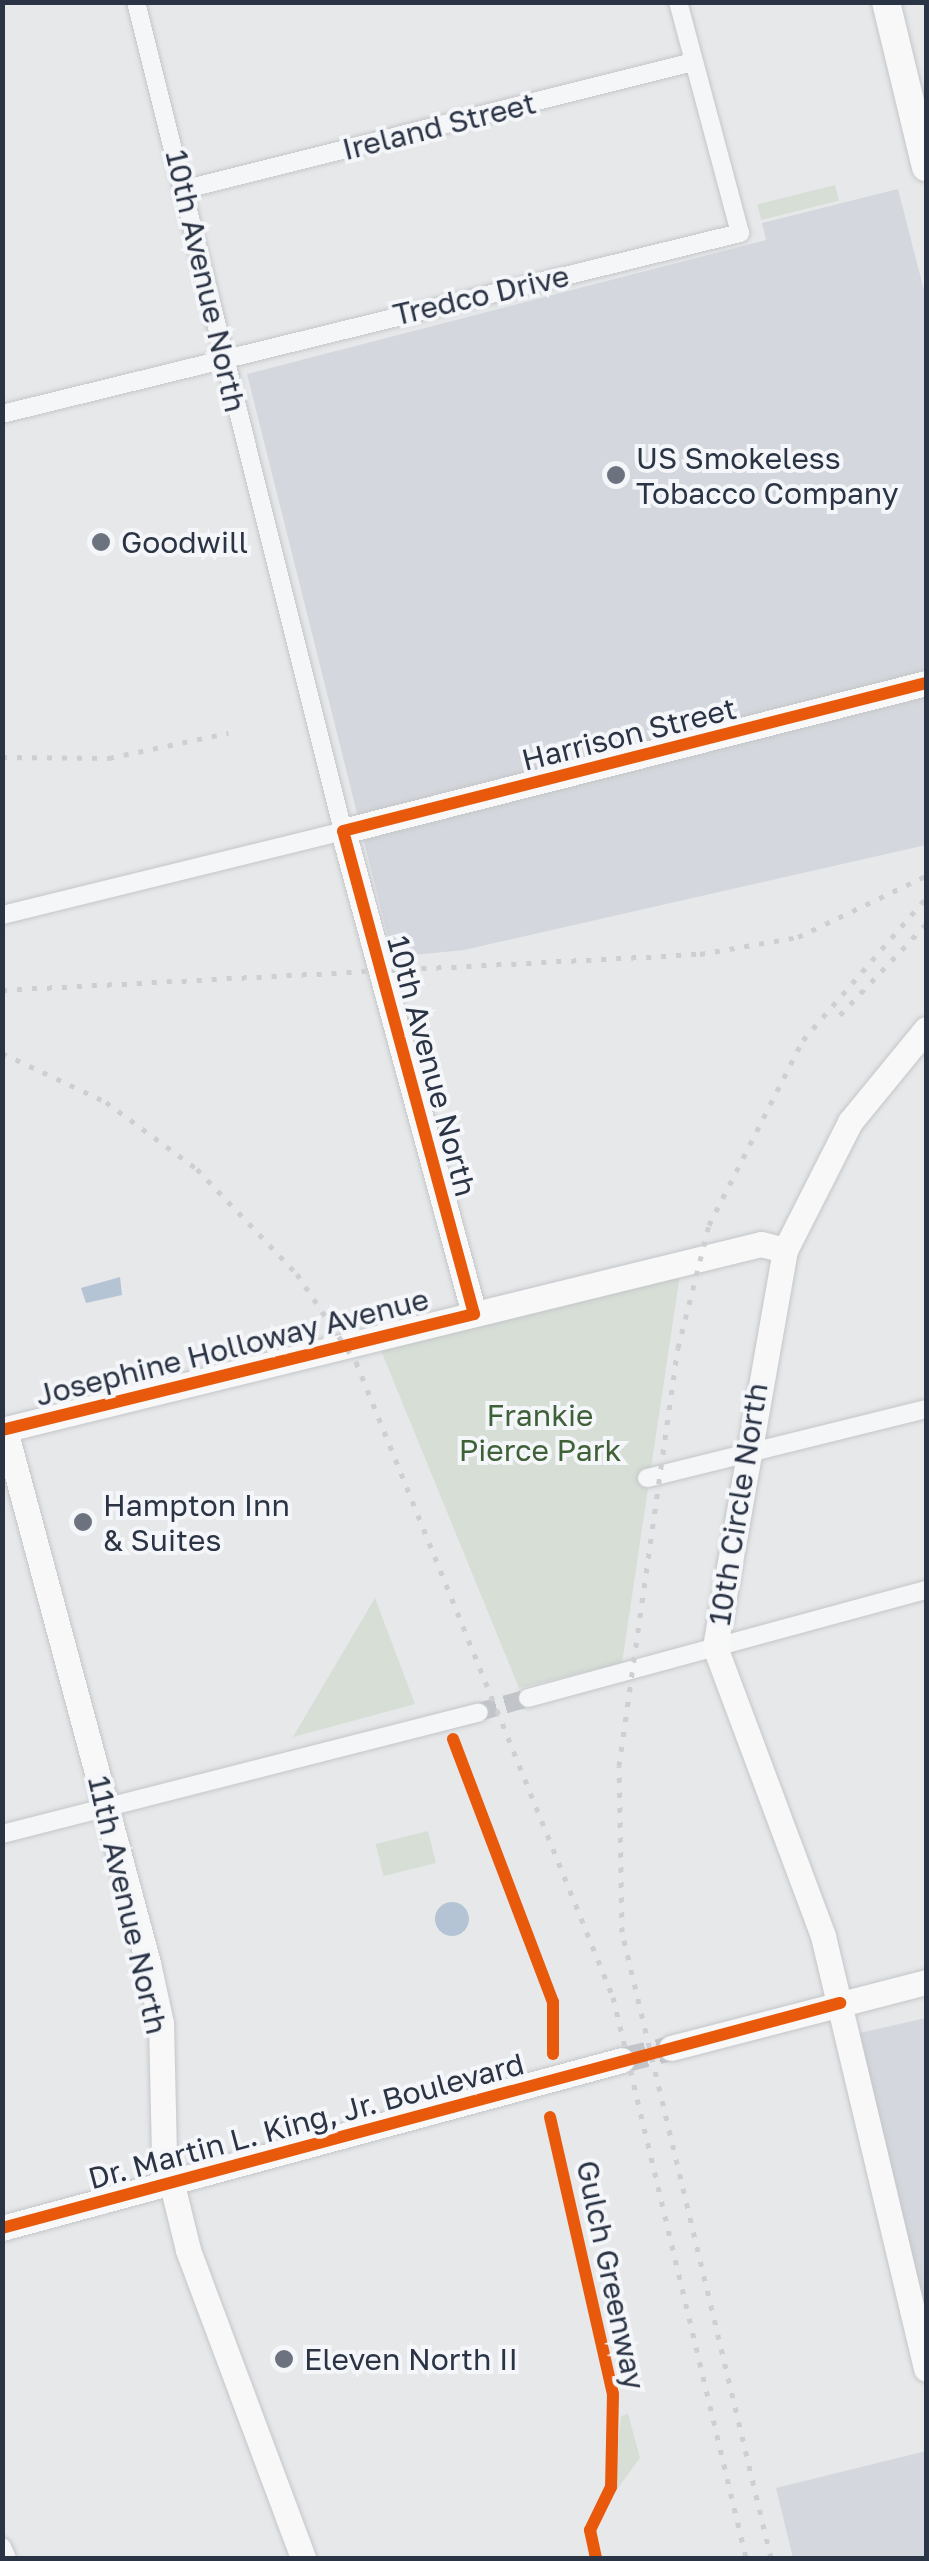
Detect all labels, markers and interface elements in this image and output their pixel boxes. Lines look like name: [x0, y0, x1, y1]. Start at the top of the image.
street label: Ireland Street: [339, 85, 539, 167]
street label: 10th Avenue North: [158, 146, 254, 416]
street label: Tredco Drive: [390, 257, 572, 333]
place label: US Smokeless Tobacco Company: [636, 440, 898, 510]
marker: US Smokeless Tobacco Company: [605, 464, 627, 486]
place label: Goodwill: [121, 524, 248, 560]
marker: Goodwill: [90, 531, 112, 553]
street label: Harrison Street: [518, 690, 740, 778]
street label: 10th Avenue North: [380, 932, 484, 1200]
street label: Josephine Holloway Avenue: [32, 1281, 432, 1413]
street label: 10th Circle North: [701, 1380, 775, 1628]
park label: Frankie Pierce Park: [459, 1397, 621, 1468]
place label: Hampton Inn & Suites: [103, 1487, 290, 1558]
marker: Hampton Inn & Suites: [72, 1511, 94, 1533]
street label: 11th Avenue North: [81, 1772, 175, 2038]
street label: Dr. Martin L. King, Jr. Boulevard: [84, 2045, 528, 2197]
street label: Gulch Greenway: [569, 2157, 653, 2393]
place label: Eleven North II: [304, 2341, 518, 2377]
marker: Eleven North II: [273, 2348, 295, 2370]

